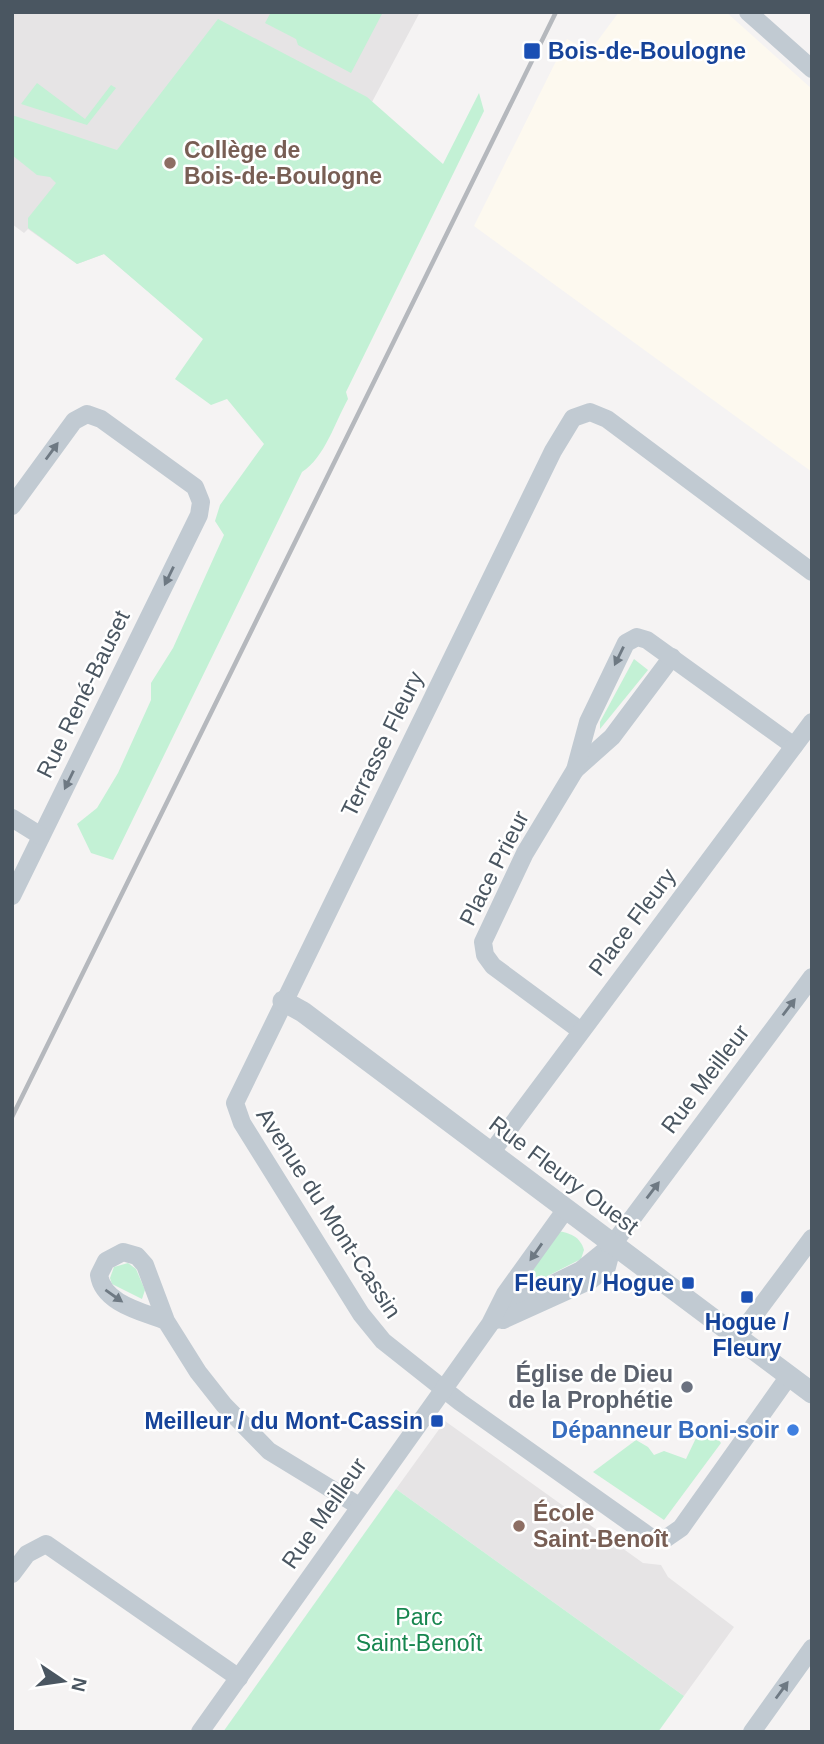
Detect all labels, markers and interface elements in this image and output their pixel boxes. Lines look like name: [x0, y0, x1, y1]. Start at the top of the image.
place label: Bois-de-Boulogne: [548, 38, 746, 64]
marker: Bois-de-Boulogne: [522, 41, 542, 61]
place label: Collège de Bois-de-Boulogne: [184, 137, 382, 189]
marker: Collège de Bois-de-Boulogne: [162, 155, 178, 171]
one-way arrow: [45, 442, 59, 460]
one-way arrow: [163, 566, 175, 586]
street label: Rue René-Bauset: [31, 606, 135, 782]
one-way arrow: [614, 646, 625, 666]
street label: Terrasse Fleury: [336, 667, 429, 821]
one-way arrow: [63, 770, 74, 790]
street label: Place Prieur: [454, 806, 534, 930]
street label: Place Fleury: [583, 863, 681, 981]
one-way arrow: [782, 998, 796, 1016]
street label: Rue Meilleur: [656, 1019, 754, 1138]
street label: Avenue du Mont-Cassin: [251, 1103, 407, 1323]
street label: Rue Fleury Ouest: [484, 1110, 644, 1240]
one-way arrow: [646, 1181, 660, 1199]
one-way arrow: [529, 1243, 543, 1261]
place label: Fleury / Hogue: [514, 1270, 674, 1296]
marker: Fleury / Hogue: [680, 1275, 696, 1291]
one-way arrow: [105, 1289, 123, 1303]
marker: Hogue / Fleury: [739, 1289, 755, 1305]
place label: Hogue / Fleury: [705, 1309, 790, 1361]
place label: Église de Dieu de la Prophétie: [508, 1360, 673, 1413]
marker: Église de Dieu de la Prophétie: [679, 1379, 695, 1395]
place label: Meilleur / du Mont-Cassin: [144, 1408, 423, 1434]
marker: Meilleur / du Mont-Cassin: [429, 1413, 445, 1429]
place label: Dépanneur Boni-soir: [552, 1417, 779, 1443]
marker: Dépanneur Boni-soir: [785, 1422, 801, 1438]
street label: Rue Meilleur: [276, 1452, 372, 1573]
place label: École Saint-Benoît: [533, 1499, 669, 1552]
marker: École Saint-Benoît: [511, 1518, 527, 1534]
park label: Parc Saint-Benoît: [356, 1604, 483, 1656]
north arrow: [28, 1646, 98, 1716]
text: N: [67, 1676, 91, 1694]
one-way arrow: [775, 1681, 789, 1699]

